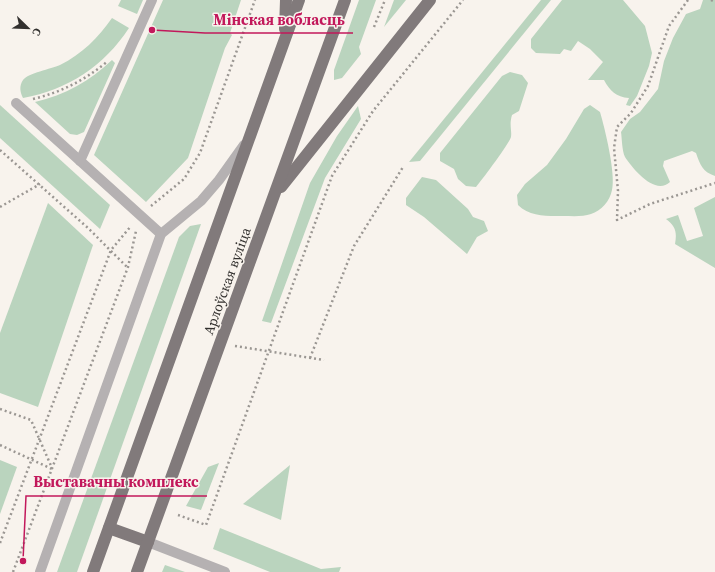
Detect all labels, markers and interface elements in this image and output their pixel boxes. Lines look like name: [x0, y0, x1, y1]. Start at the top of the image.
callout: Мінская вобласць: [205, 6, 353, 33]
north arrow: [8, 8, 48, 48]
text: Мінская вобласць: [213, 9, 345, 30]
text: С: [28, 26, 45, 38]
street label: Арлоўская вуліца: [198, 224, 256, 338]
callout: Выставачны комплекс: [26, 469, 207, 496]
text: Выставачны комплекс: [33, 471, 199, 492]

